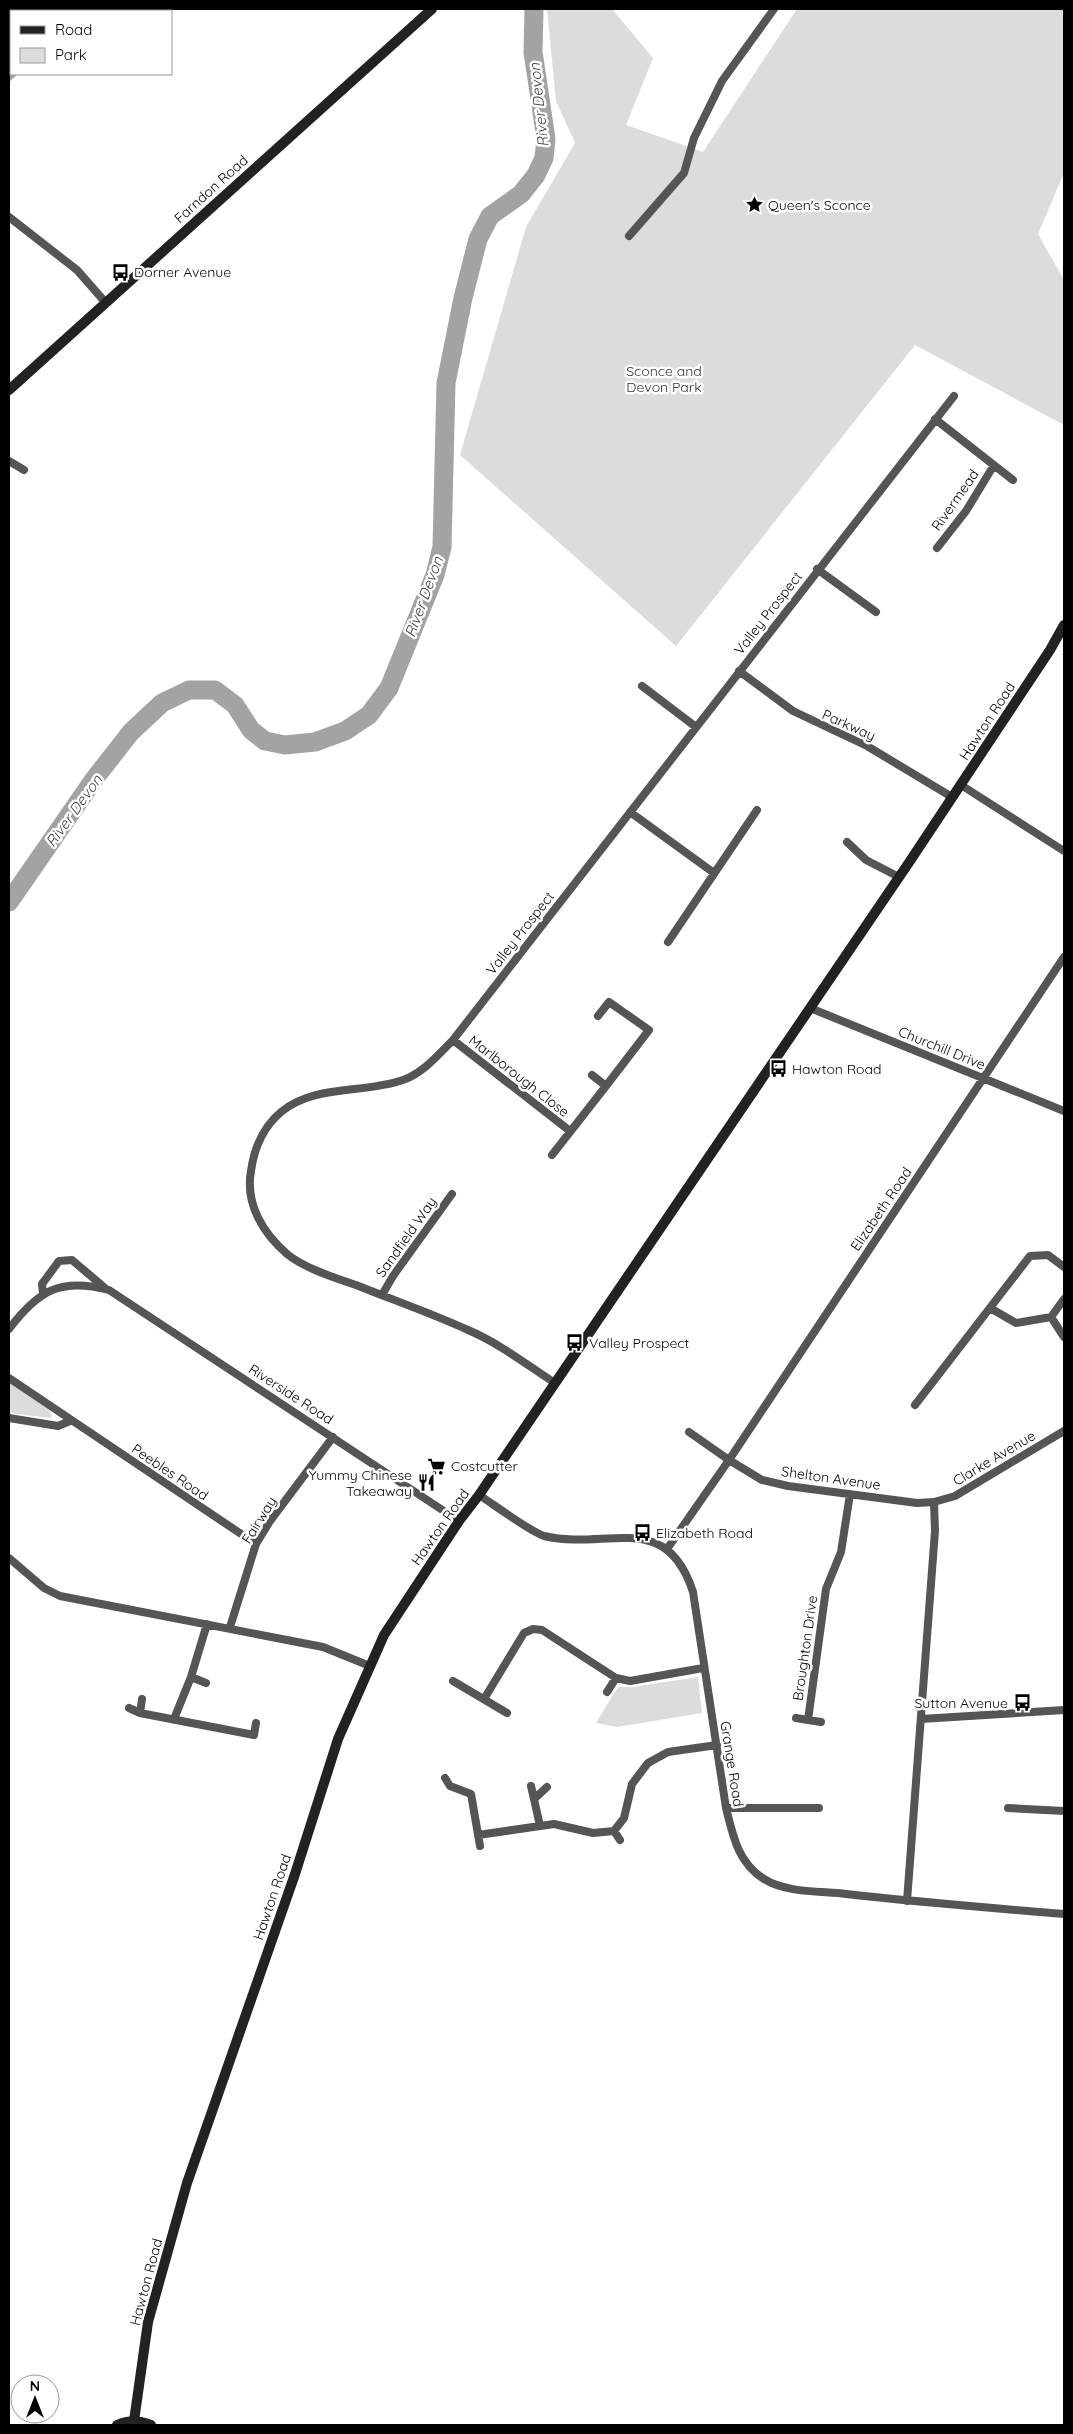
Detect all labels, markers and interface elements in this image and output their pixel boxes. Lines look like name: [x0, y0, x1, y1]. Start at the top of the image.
legend: [10, 10, 172, 75]
text: Road: [55, 20, 92, 39]
text: Park: [55, 45, 87, 64]
water label: River Devon: [525, 62, 552, 148]
street label: Farndon Road: [170, 151, 252, 227]
place icon: Queen's Sconce: [744, 195, 764, 215]
place label: Queen's Sconce: [768, 196, 871, 214]
bus stop icon: Dorner Avenue: [110, 262, 130, 282]
place label: Dorner Avenue: [134, 263, 231, 281]
park label: Sconce and Devon Park: [626, 362, 702, 396]
street label: Rivermead: [927, 466, 983, 534]
water label: River Devon: [400, 554, 447, 640]
street label: Valley Prospect: [730, 568, 806, 658]
street label: Hawton Road: [955, 679, 1019, 763]
street label: Parkway: [819, 705, 879, 745]
water label: River Devon: [41, 771, 106, 850]
street label: Valley Prospect: [482, 888, 558, 978]
street label: Churchill Drive: [896, 1022, 988, 1074]
street label: Marlborough Close: [465, 1031, 573, 1121]
bus stop icon: Hawton Road: [768, 1059, 788, 1079]
place label: Hawton Road: [792, 1060, 882, 1078]
street label: Elizabeth Road: [846, 1164, 916, 1254]
street label: Sandfield Way: [372, 1193, 440, 1281]
bus stop icon: Valley Prospect: [565, 1333, 585, 1353]
place label: Valley Prospect: [589, 1334, 690, 1352]
street label: Riverside Road: [245, 1360, 337, 1428]
street label: Clarke Avenue: [949, 1426, 1039, 1490]
street label: Peebles Road: [128, 1440, 212, 1504]
supermarket icon: Costcutter: [427, 1456, 447, 1476]
place label: Costcutter: [451, 1457, 518, 1475]
street label: Shelton Avenue: [780, 1462, 882, 1494]
place label: Yummy Chinese Takeaway: [309, 1466, 412, 1500]
restaurant icon: Yummy Chinese Takeaway: [416, 1473, 436, 1493]
street label: Hawton Road: [407, 1485, 473, 1569]
street label: Fairway: [238, 1493, 280, 1547]
bus stop icon: Elizabeth Road: [632, 1523, 652, 1543]
place label: Elizabeth Road: [656, 1524, 753, 1542]
street label: Broughton Drive: [789, 1594, 821, 1702]
bus stop icon: Sutton Avenue: [1012, 1693, 1032, 1713]
place label: Sutton Avenue: [914, 1694, 1008, 1712]
street label: Grange Road: [716, 1720, 748, 1808]
street label: Hawton Road: [249, 1852, 295, 1942]
street label: Hawton Road: [126, 2236, 166, 2328]
north arrow: [10, 2374, 60, 2424]
text: N: [30, 2377, 40, 2395]

